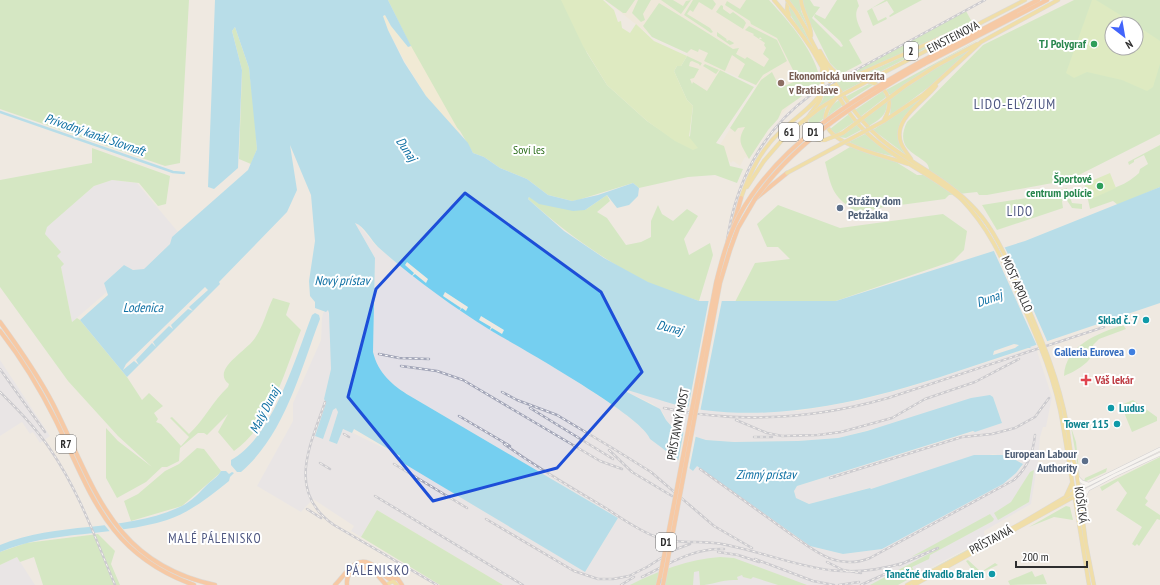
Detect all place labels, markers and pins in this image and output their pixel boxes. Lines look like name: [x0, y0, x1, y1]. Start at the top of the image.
place label: TJ Polygraf: [1039, 36, 1087, 51]
marker: TJ Polygraf: [1089, 39, 1099, 49]
place label: Ekonomická univerzita v Bratislave: [788, 68, 885, 97]
marker: Ekonomická univerzita v Bratislave: [776, 78, 786, 88]
place label: Športové centrum polície: [1026, 171, 1092, 200]
marker: Športové centrum polície: [1095, 181, 1105, 191]
place label: Strážny dom Petržalka: [848, 193, 901, 222]
marker: Strážny dom Petržalka: [835, 203, 845, 213]
place label: Sklad č. 7: [1098, 312, 1138, 327]
marker: Sklad č. 7: [1141, 315, 1151, 325]
place label: Galleria Eurovea: [1054, 344, 1124, 359]
marker: Galleria Eurovea: [1127, 347, 1137, 357]
place label: Váš lekár: [1094, 372, 1134, 387]
marker: Váš lekár: [1080, 374, 1092, 386]
place label: Ludus: [1119, 400, 1144, 415]
marker: Ludus: [1106, 403, 1116, 413]
place label: Tower 115: [1064, 416, 1109, 431]
marker: Tower 115: [1112, 419, 1122, 429]
place label: European Labour Authority: [1005, 446, 1077, 475]
marker: European Labour Authority: [1080, 456, 1090, 466]
place label: Tanečné divadlo Bralen: [885, 566, 984, 581]
marker: Tanečné divadlo Bralen: [987, 569, 997, 579]

